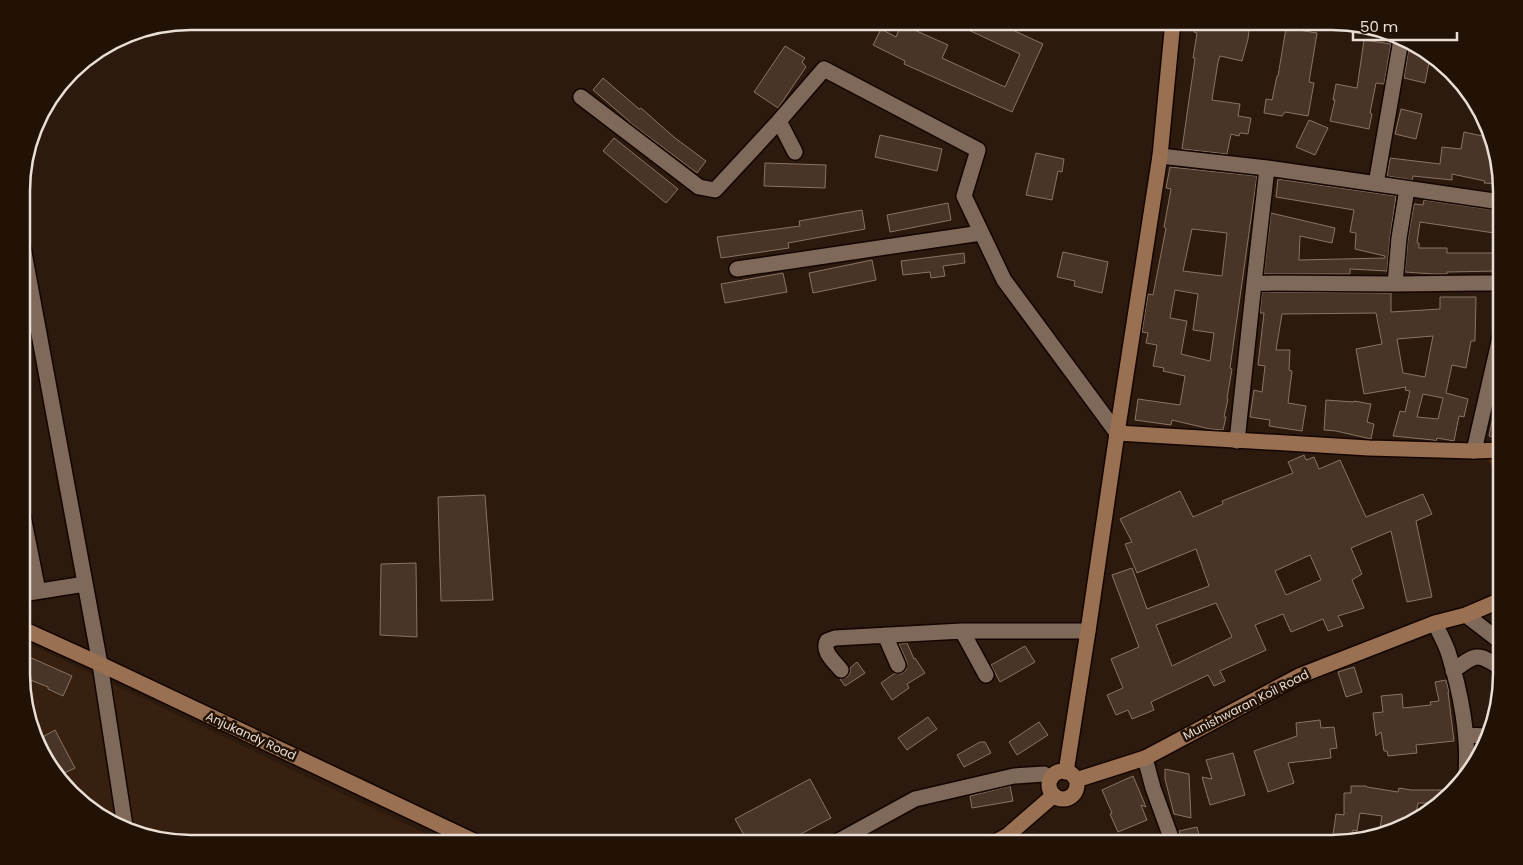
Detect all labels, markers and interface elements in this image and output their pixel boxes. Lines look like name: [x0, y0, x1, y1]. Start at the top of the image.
scale bar: [1353, 10, 1457, 42]
text: 50 m: [1360, 16, 1398, 37]
street label: Munishwaran Koil Road: [1180, 665, 1312, 744]
street label: Anjukandy Road: [203, 707, 299, 764]

